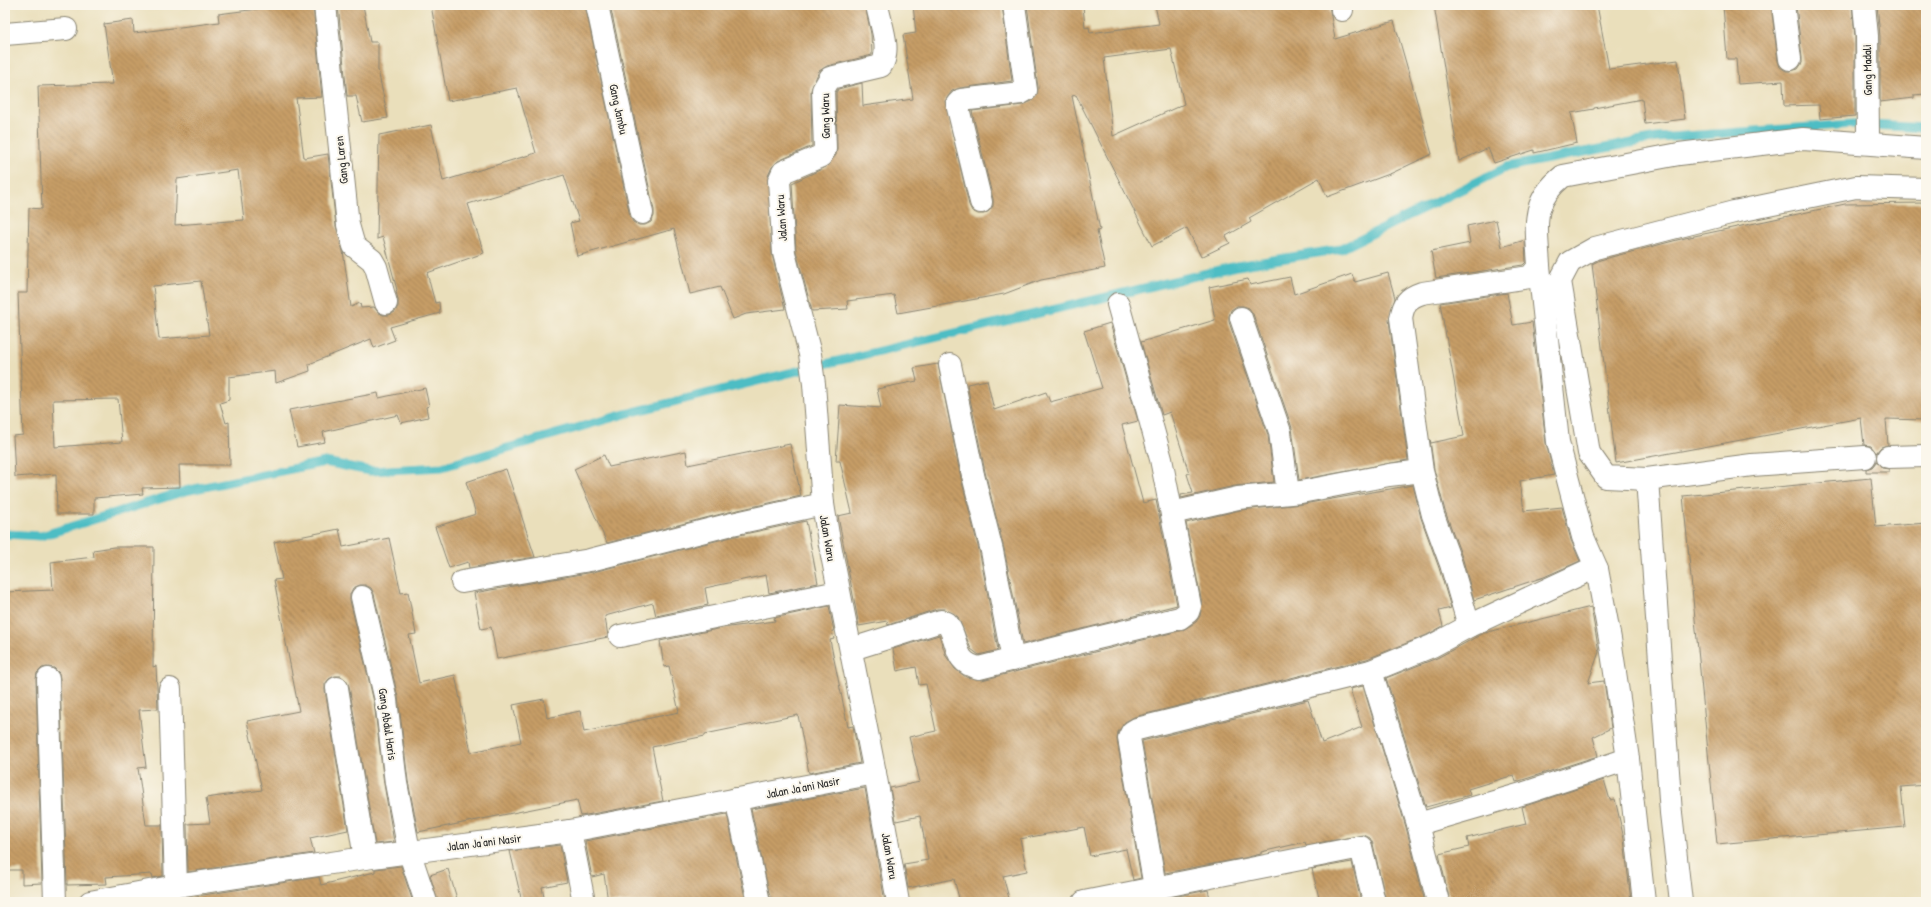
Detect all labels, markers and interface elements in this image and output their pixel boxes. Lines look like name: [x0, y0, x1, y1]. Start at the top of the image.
street label: Gang Madali: [1858, 44, 1876, 96]
street label: Gang Jambu: [605, 82, 633, 136]
street label: Gang Waru: [816, 93, 834, 139]
street label: Gang Laren: [330, 135, 352, 185]
street label: Jalan Waru: [771, 194, 791, 242]
street label: Jalan Waru: [816, 514, 840, 563]
street label: Gang Abdul Haris: [375, 687, 402, 761]
street label: Jalan Ja'ani Nasir: [765, 771, 842, 802]
street label: Jalan Ja'ani Nasir: [446, 829, 523, 855]
street label: Jalan Waru: [878, 832, 902, 881]

